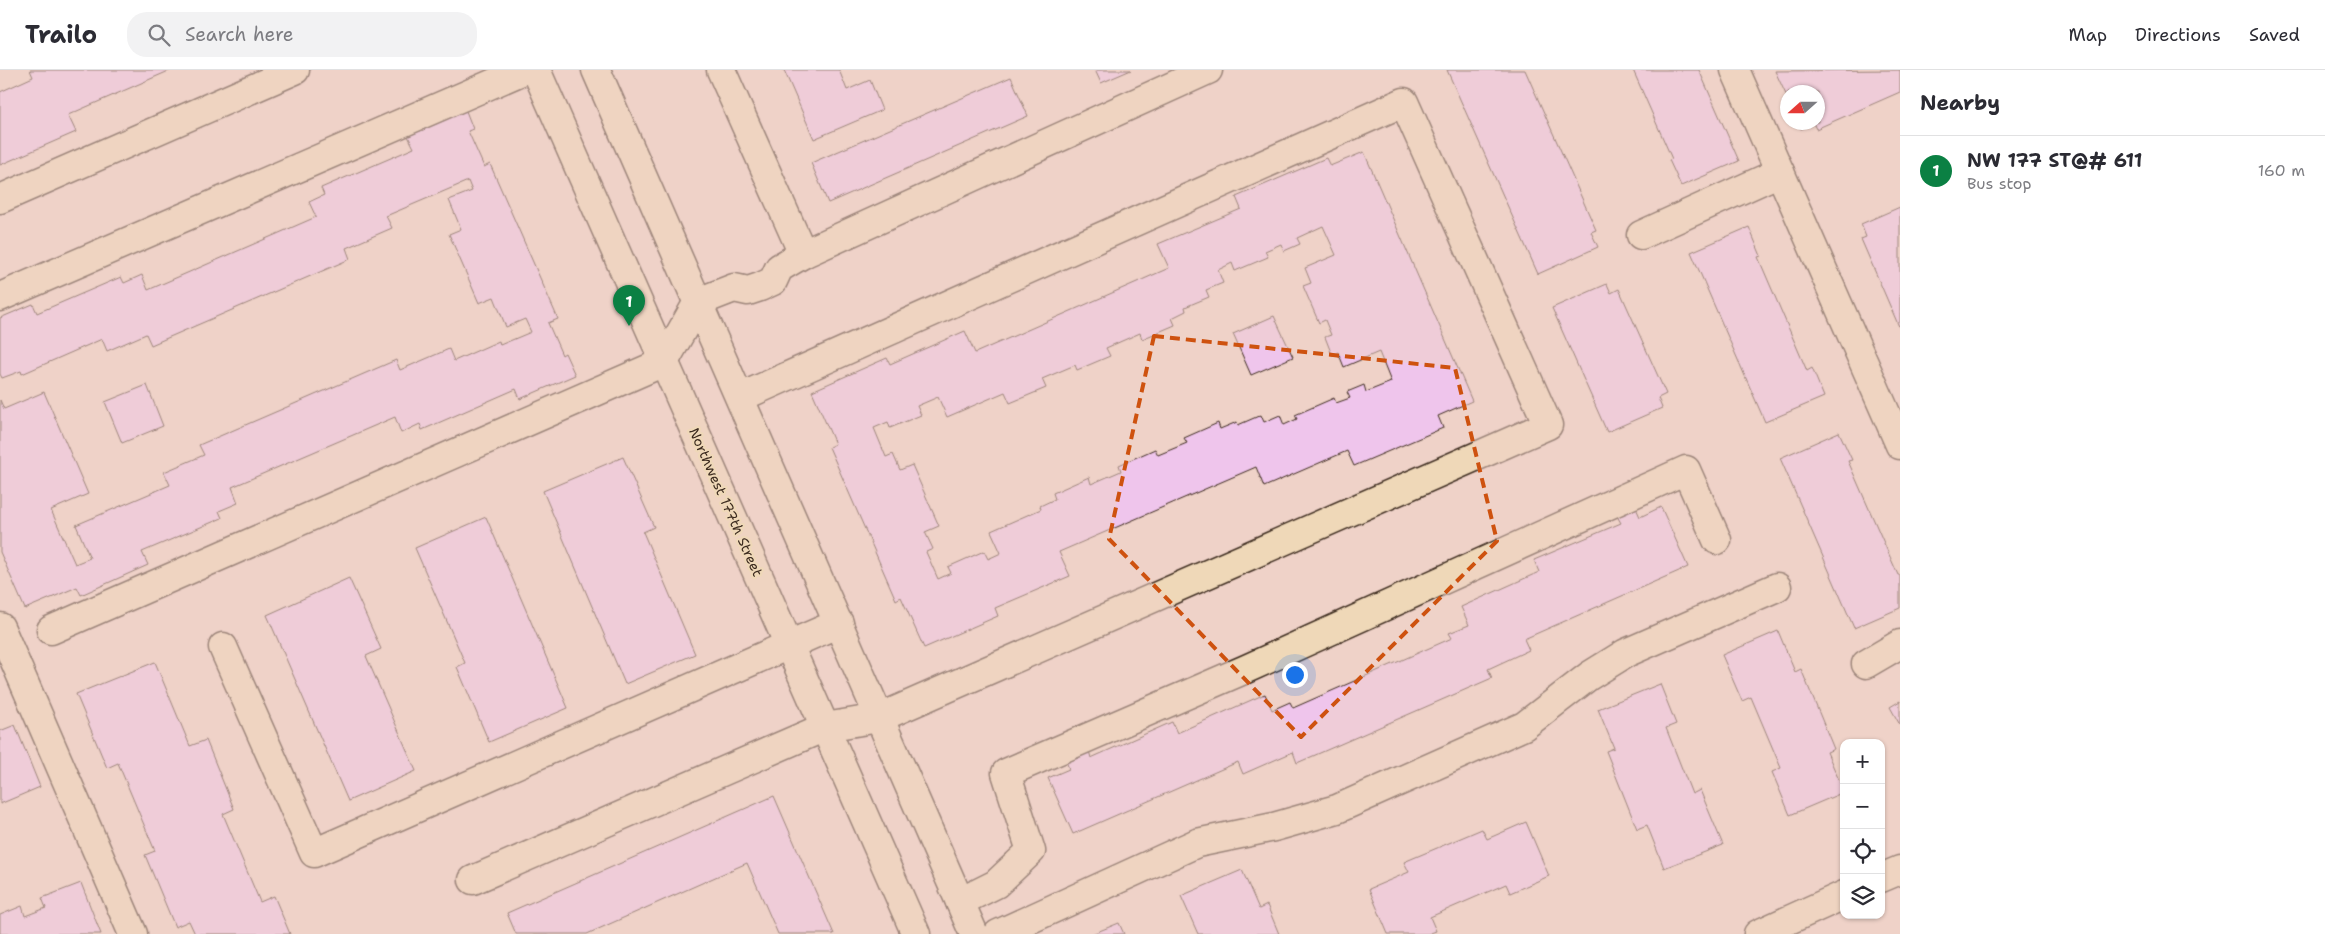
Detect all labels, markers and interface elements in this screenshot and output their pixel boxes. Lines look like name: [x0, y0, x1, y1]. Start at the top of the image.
search box: [127, 12, 477, 57]
text: Trailo: [25, 19, 97, 51]
icon: search: [145, 21, 173, 49]
text: Search here: [185, 22, 294, 47]
text: Map: [2069, 23, 2107, 47]
text: Directions: [2135, 23, 2221, 47]
text: Saved: [2249, 23, 2300, 47]
north arrow: [1780, 85, 1825, 130]
text: Nearby: [1920, 89, 2000, 117]
text: NW 177 ST@# 611: [1967, 148, 2142, 173]
text: 1: [1932, 160, 1940, 181]
text: 160 m: [2258, 160, 2305, 181]
text: Bus stop: [1967, 173, 2032, 194]
pin: 1: [613, 285, 645, 326]
street label: Northwest 177th Street: [685, 425, 767, 579]
your location: [1282, 662, 1308, 688]
map controls: [1840, 739, 1885, 919]
button: +: [1840, 739, 1885, 784]
button: −: [1840, 784, 1885, 829]
button: locate: [1840, 829, 1885, 874]
button: layers: [1840, 874, 1885, 919]

